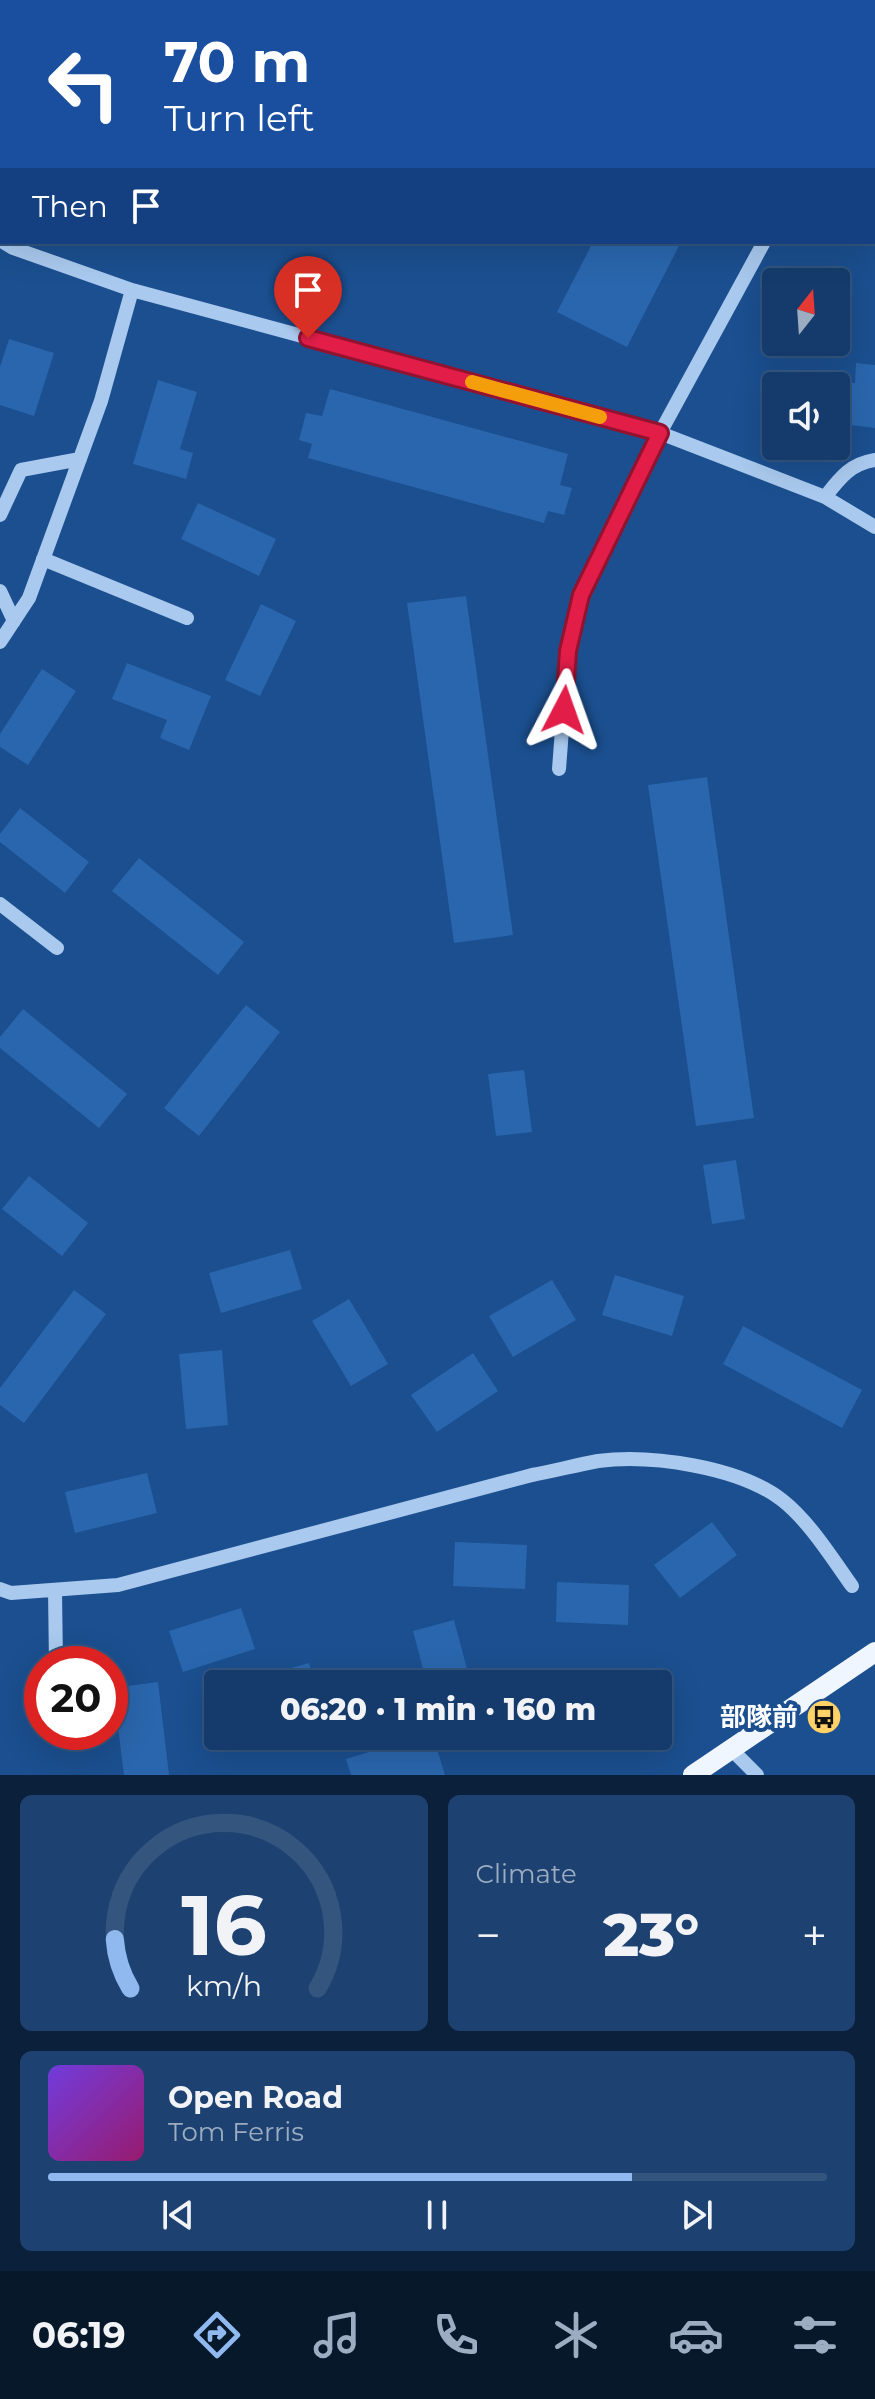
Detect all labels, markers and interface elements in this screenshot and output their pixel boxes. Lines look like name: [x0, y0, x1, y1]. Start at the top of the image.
text: 70 m: [164, 28, 310, 96]
icon: left: [32, 32, 136, 136]
text: Turn left: [164, 96, 315, 140]
icon: arrive: [124, 184, 168, 228]
text: Then: [32, 188, 108, 225]
pin: [274, 256, 342, 338]
icon: arrive: [286, 268, 330, 312]
north arrow: [762, 268, 850, 356]
map controls: [762, 268, 850, 460]
button: sound: [762, 372, 850, 460]
position arrow: [522, 668, 606, 752]
speed limit sign: 20: [24, 1646, 128, 1750]
text: 06:20 · 1 min · 160 m: [280, 1691, 596, 1728]
bus stop icon: 部隊前: [805, 1698, 843, 1736]
place label: 部隊前: [720, 1701, 798, 1733]
text: Climate: [476, 1858, 577, 1890]
text: 16: [181, 1874, 267, 1976]
text: 23°: [603, 1898, 699, 1971]
text: −: [476, 1908, 501, 1962]
text: +: [802, 1908, 827, 1962]
text: km/h: [186, 1968, 262, 2003]
text: Open Road: [168, 2079, 343, 2116]
text: Tom Ferris: [168, 2116, 304, 2148]
icon: previous: [156, 2193, 200, 2237]
icon: pause: [415, 2193, 459, 2237]
icon: next: [675, 2193, 719, 2237]
icon: directions: [189, 2307, 245, 2363]
icon: music: [309, 2307, 365, 2363]
icon: phone: [428, 2307, 484, 2363]
icon: climate: [548, 2307, 604, 2363]
icon: car: [668, 2307, 724, 2363]
icon: filters: [787, 2307, 843, 2363]
text: 06:19: [32, 2313, 126, 2357]

